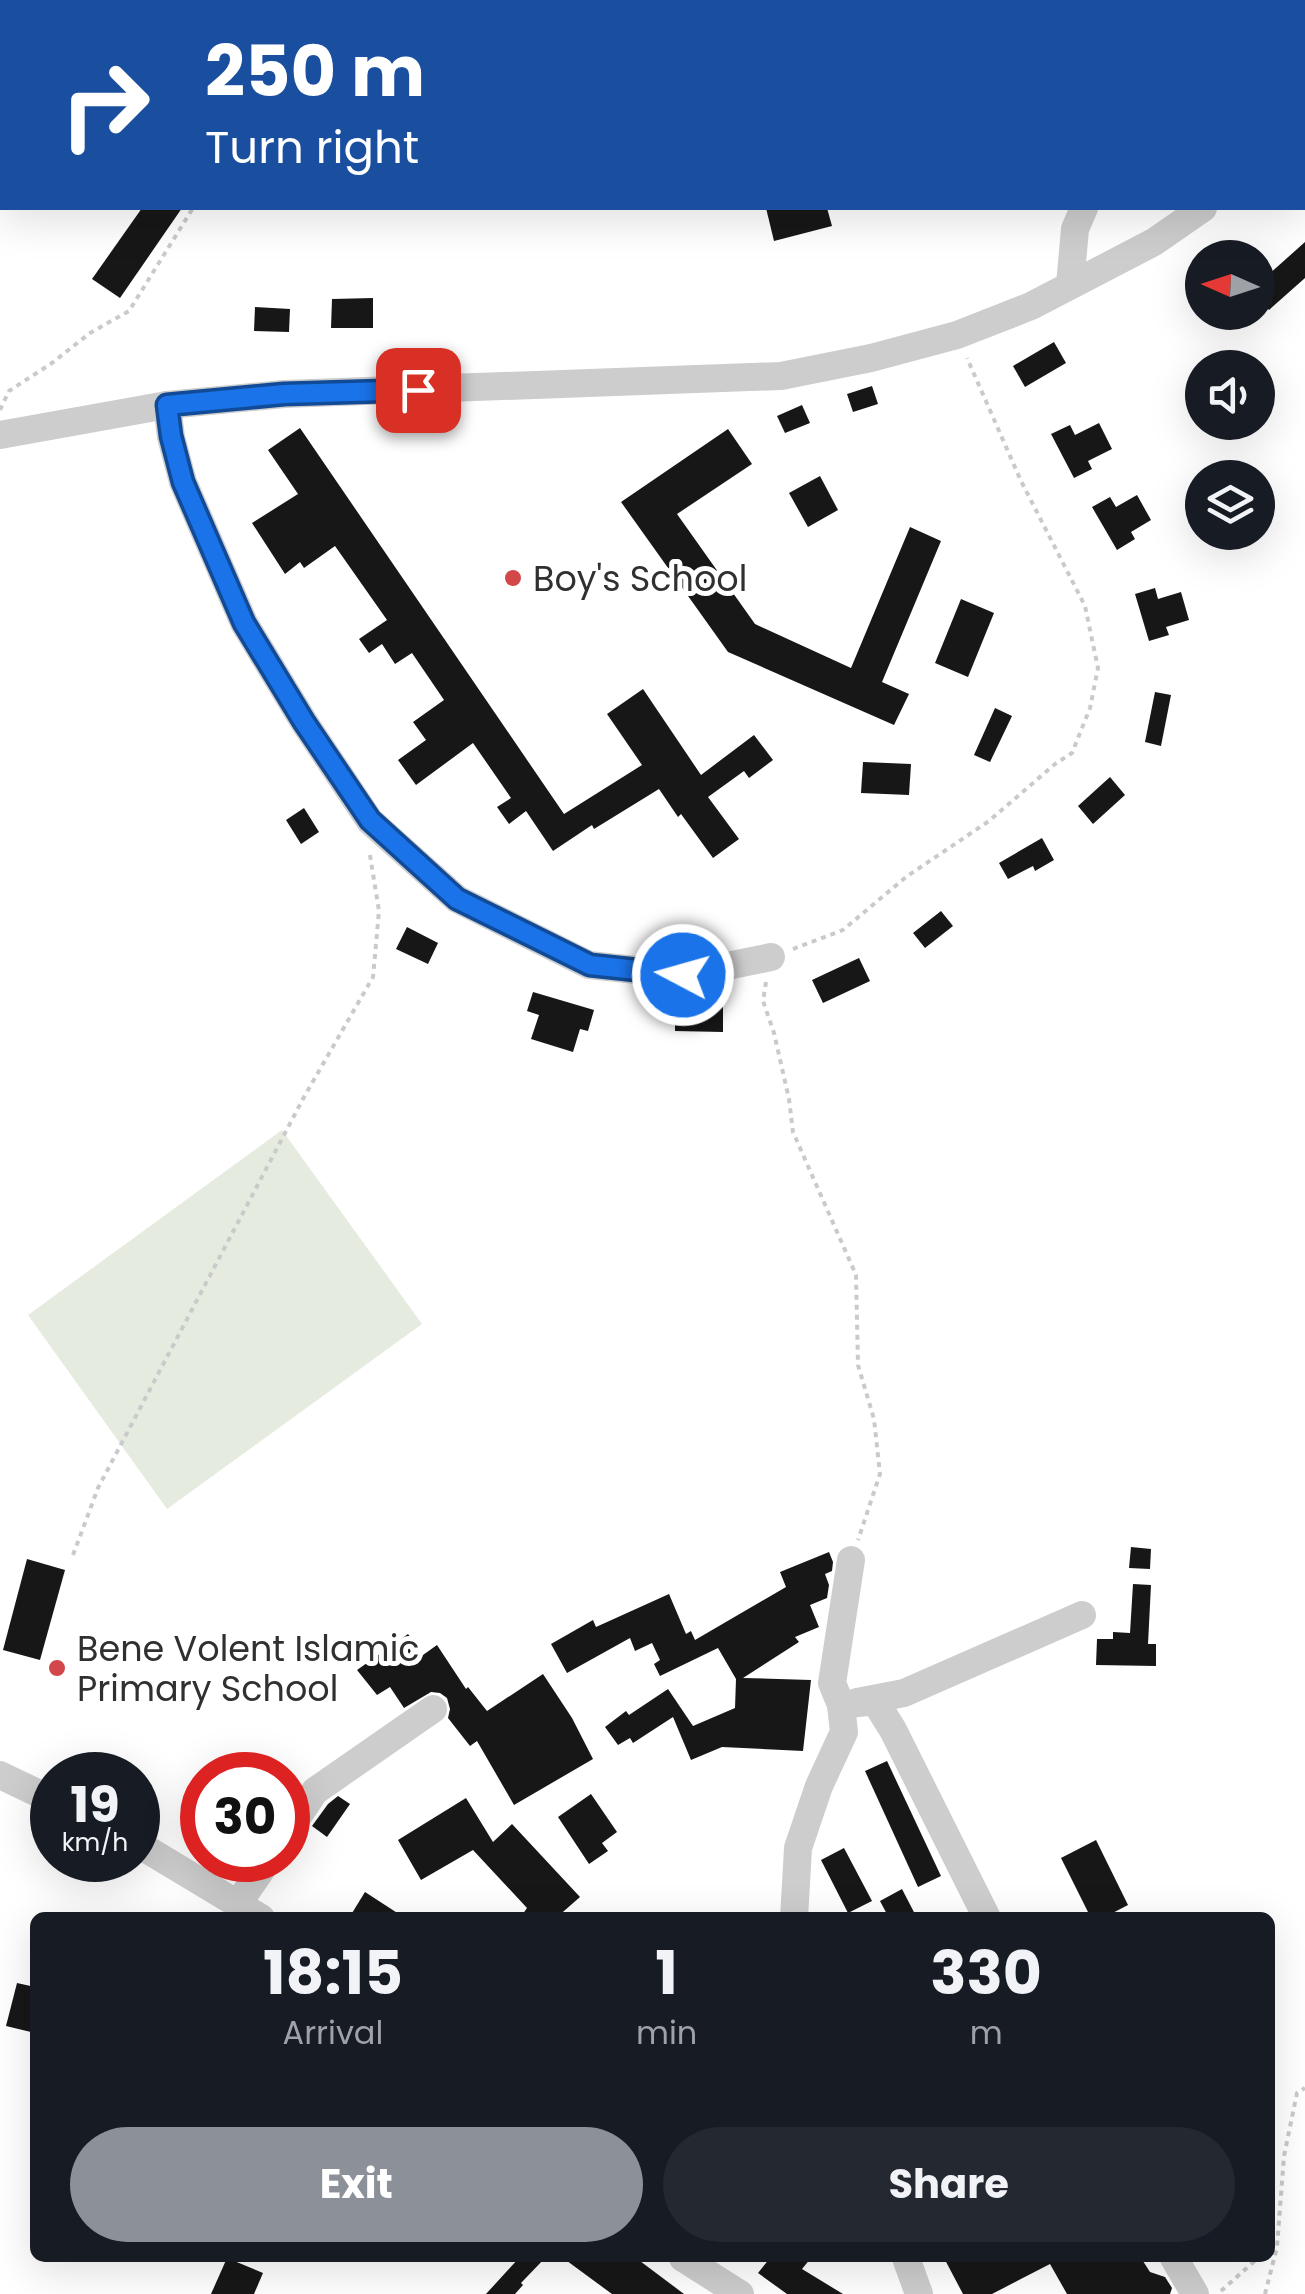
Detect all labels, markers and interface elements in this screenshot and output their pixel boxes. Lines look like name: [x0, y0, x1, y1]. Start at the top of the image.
text: 250 m: [205, 22, 425, 121]
icon: right: [40, 40, 170, 170]
text: Turn right: [205, 116, 419, 179]
north arrow: [1185, 240, 1275, 330]
map controls: [1185, 240, 1275, 550]
pin: [376, 348, 461, 433]
button: sound: [1185, 350, 1275, 440]
icon: arrive: [391, 363, 446, 418]
button: layers: [1185, 460, 1275, 550]
place label: Boy's School: [533, 554, 747, 603]
marker: Boy's School: [502, 567, 524, 589]
position arrow: [631, 923, 735, 1027]
place label: Bene Volent Islamic Primary School: [77, 1624, 420, 1713]
marker: Bene Volent Islamic Primary School: [46, 1657, 68, 1679]
speed limit sign: 30: [180, 1752, 310, 1882]
text: 19: [70, 1769, 120, 1840]
text: km/h: [62, 1825, 128, 1860]
text: 18:15: [263, 1931, 403, 2015]
text: 1: [655, 1931, 678, 2015]
text: 330: [930, 1931, 1042, 2015]
text: Arrival: [283, 2010, 383, 2055]
text: min: [636, 2010, 697, 2055]
text: m: [970, 2010, 1003, 2055]
button: Exit: [70, 2127, 643, 2242]
button: Share: [663, 2127, 1235, 2242]

